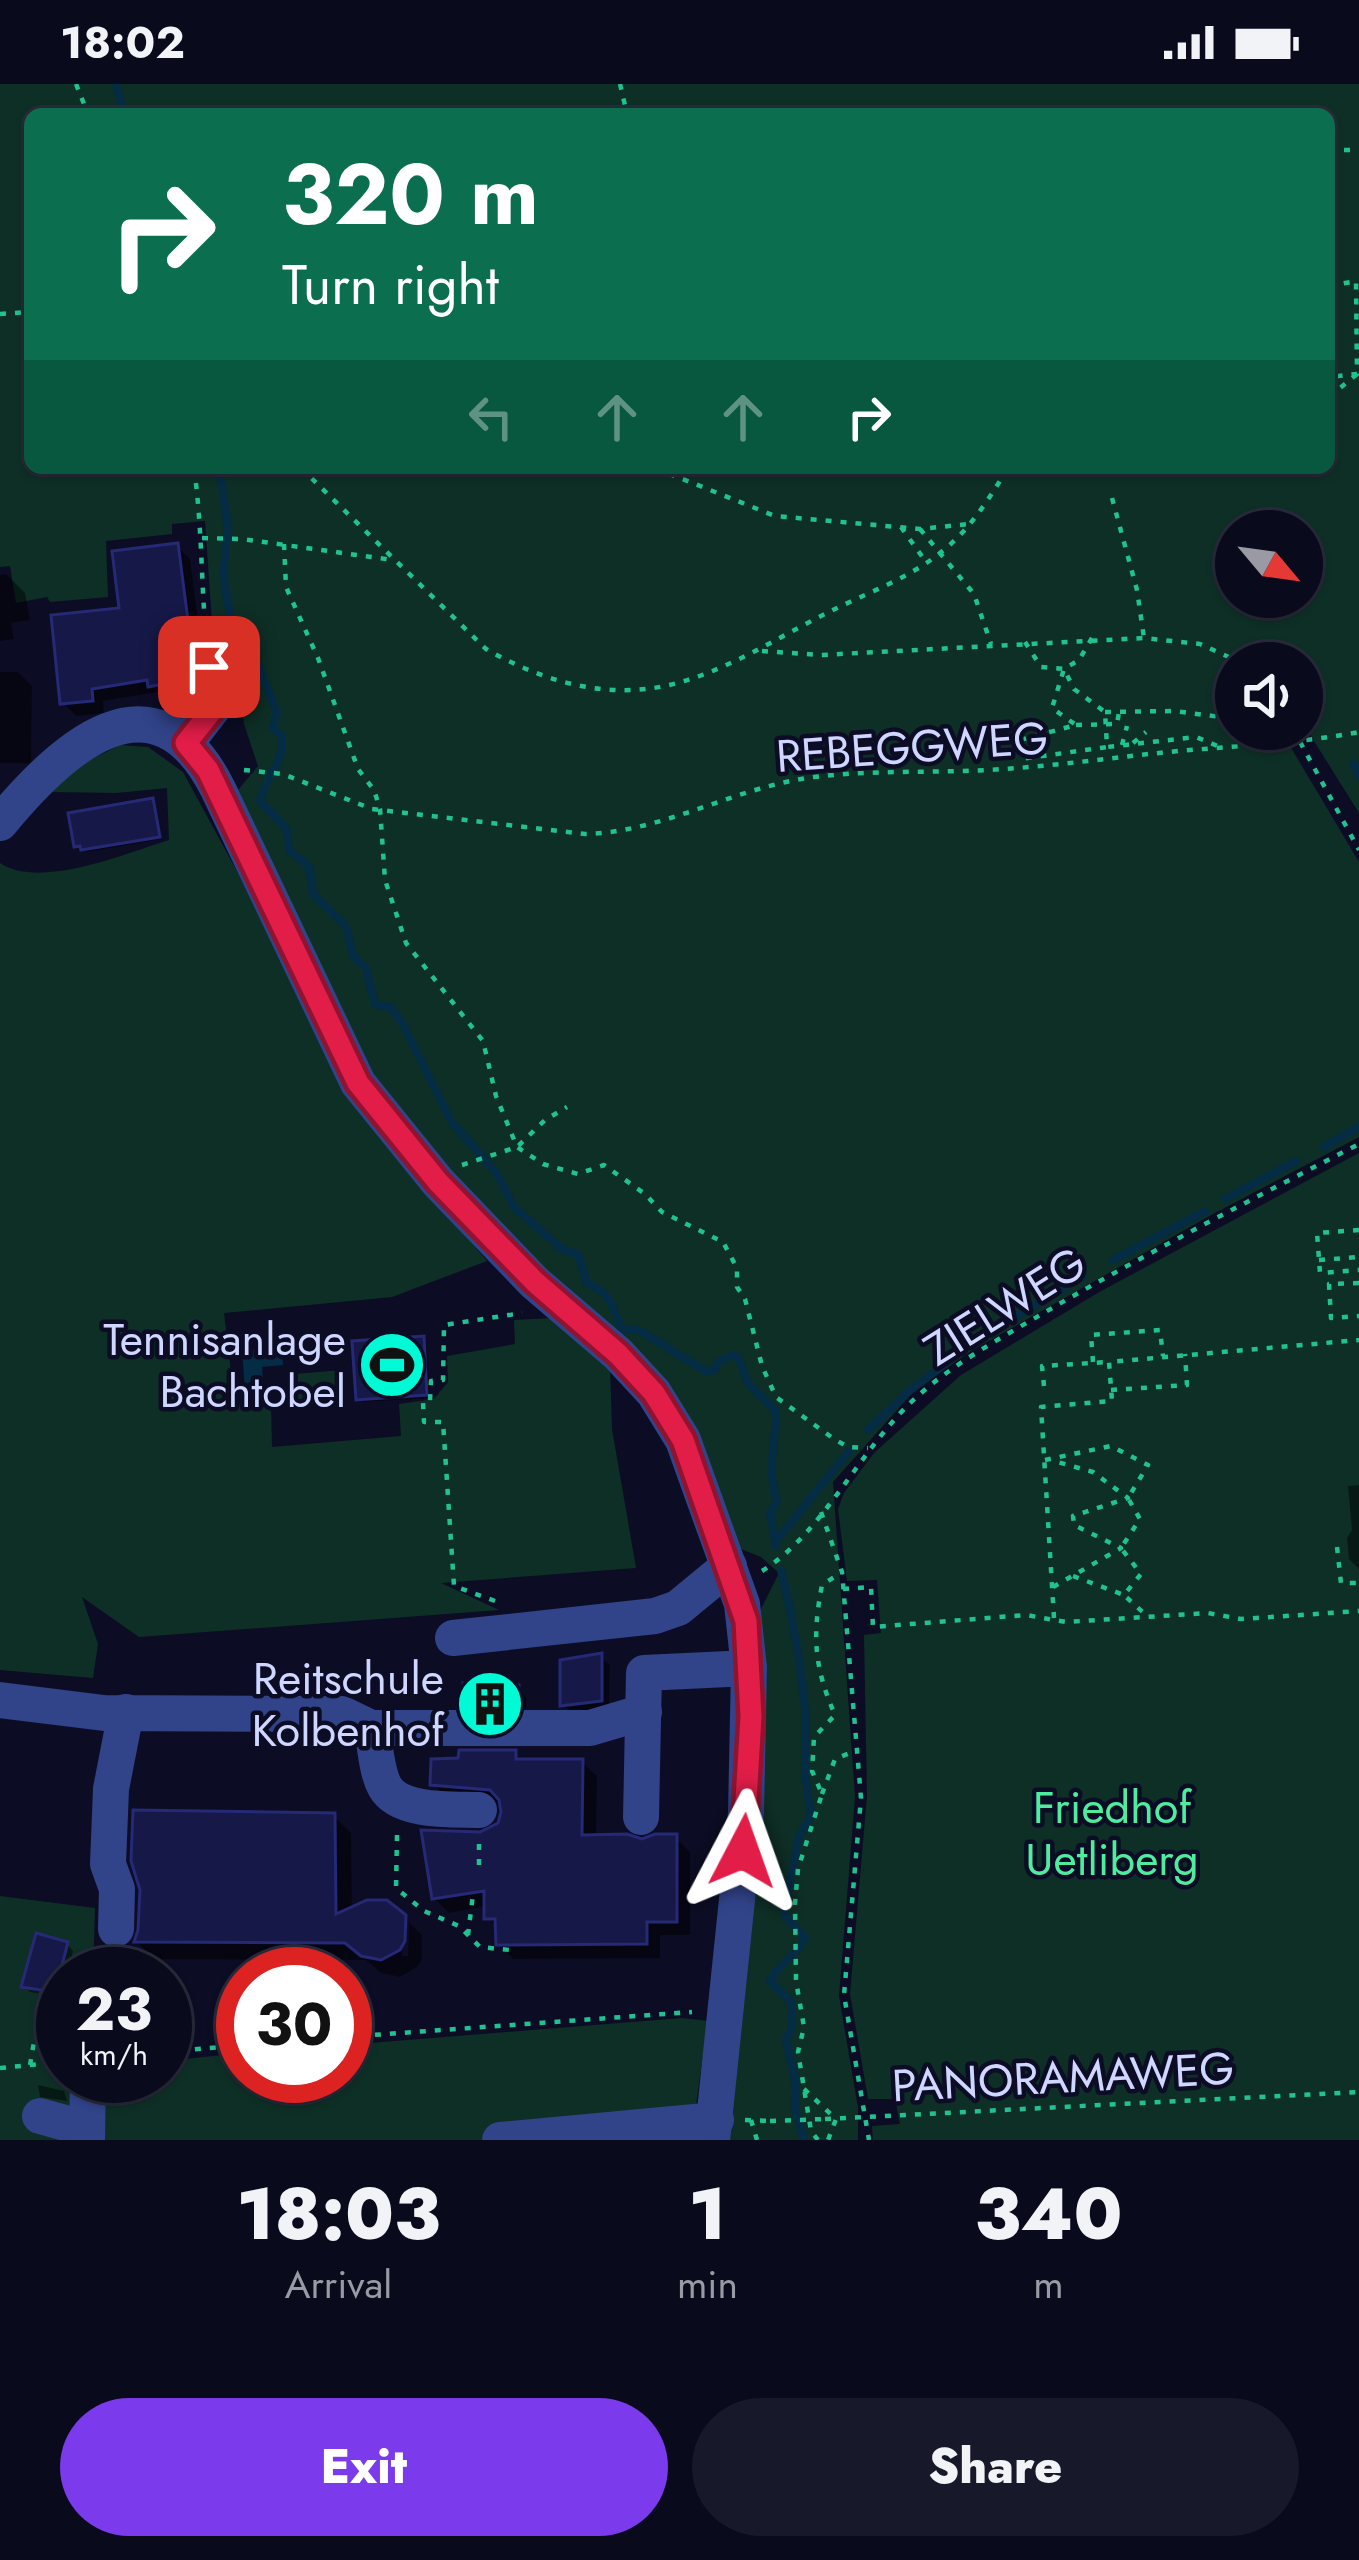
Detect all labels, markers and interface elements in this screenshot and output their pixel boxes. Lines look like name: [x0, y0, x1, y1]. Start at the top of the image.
text: 18:02: [60, 10, 185, 75]
text: 320 m: [282, 134, 539, 256]
icon: right: [84, 156, 240, 312]
text: Turn right: [282, 246, 499, 324]
icon: left: [458, 384, 524, 450]
icon: ahead: [584, 384, 650, 450]
icon: ahead: [710, 384, 776, 450]
icon: right: [836, 384, 902, 450]
north arrow: [1215, 510, 1323, 618]
map controls: [1215, 510, 1323, 750]
pin: [158, 616, 260, 718]
icon: arrive: [176, 634, 242, 700]
button: sound: [1215, 642, 1323, 750]
street label: REBEGGWEG: [774, 705, 1050, 789]
street label: ZIELWEG: [911, 1231, 1099, 1381]
place label: Tennisanlage Bachtobel: [103, 1307, 346, 1424]
sports icon: Tennisanlage Bachtobel: [357, 1330, 427, 1400]
place label: Reitschule Kolbenhof: [251, 1646, 445, 1763]
building icon: Reitschule Kolbenhof: [455, 1669, 525, 1739]
park label: Friedhof Uetliberg: [1025, 1775, 1199, 1892]
position arrow: [680, 1788, 806, 1914]
speed limit sign: 30: [216, 1947, 372, 2103]
text: 23: [76, 1966, 152, 2053]
text: km/h: [80, 2033, 148, 2076]
street label: PANORAMAWEG: [890, 2036, 1236, 2118]
text: 18:03: [237, 2162, 440, 2266]
text: 1: [688, 2162, 726, 2266]
text: 340: [974, 2162, 1122, 2266]
text: Arrival: [285, 2256, 392, 2313]
text: min: [677, 2256, 738, 2313]
text: m: [1033, 2256, 1064, 2313]
button: Exit: [60, 2398, 668, 2536]
button: Share: [692, 2398, 1299, 2536]

